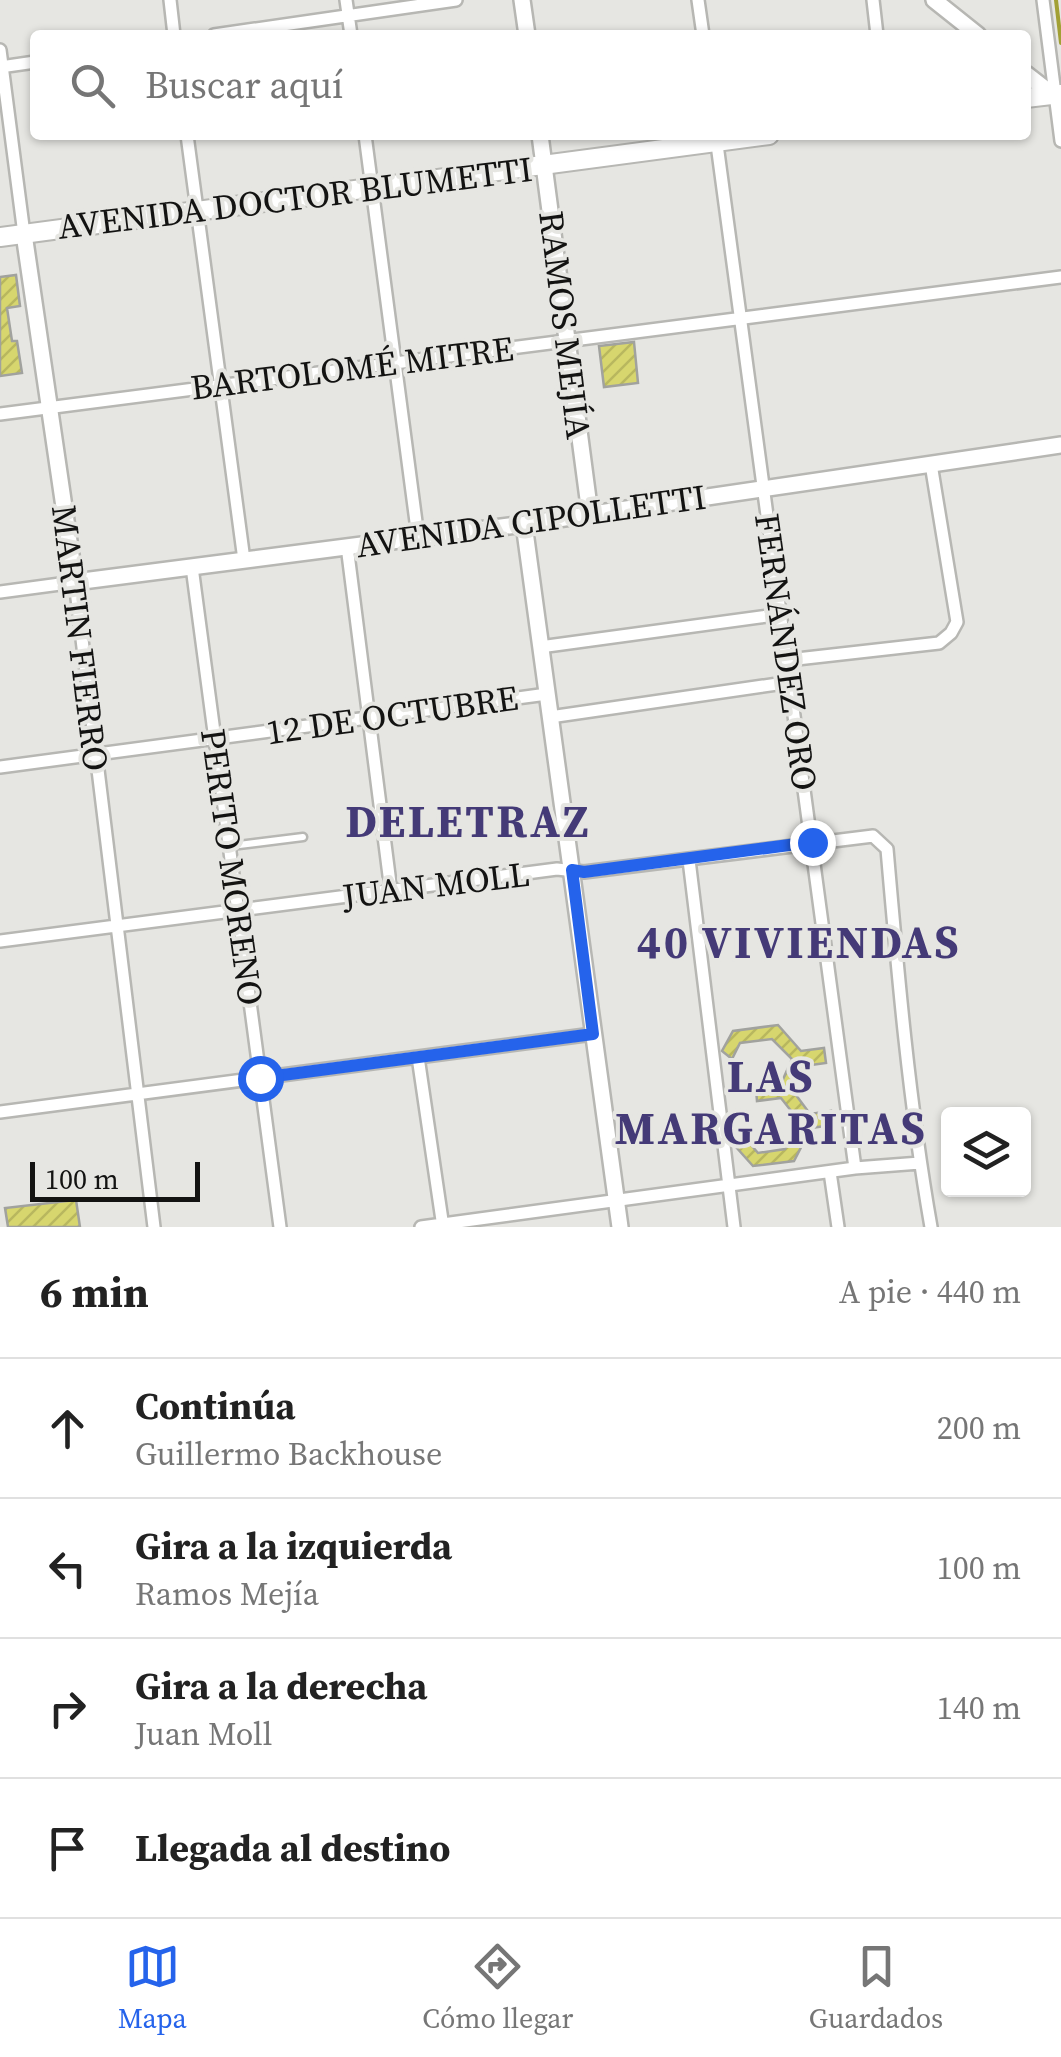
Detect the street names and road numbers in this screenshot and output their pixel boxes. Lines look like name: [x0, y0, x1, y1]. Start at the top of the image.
street label: AVENIDA DOCTOR BLUMETTI: [55, 145, 535, 251]
street label: RAMOS MEJÍA: [527, 208, 603, 442]
street label: BARTOLOMÉ MITRE: [188, 324, 516, 412]
street label: AVENIDA CIPOLLETTI: [353, 473, 709, 569]
street label: MARTIN FIERRO: [40, 502, 120, 774]
street label: FERNÁNDEZ ORO: [743, 510, 829, 794]
street label: 12 DE OCTUBRE: [263, 674, 521, 756]
street label: PERITO MORENO: [189, 725, 275, 1009]
street label: JUAN MOLL: [339, 850, 532, 920]

